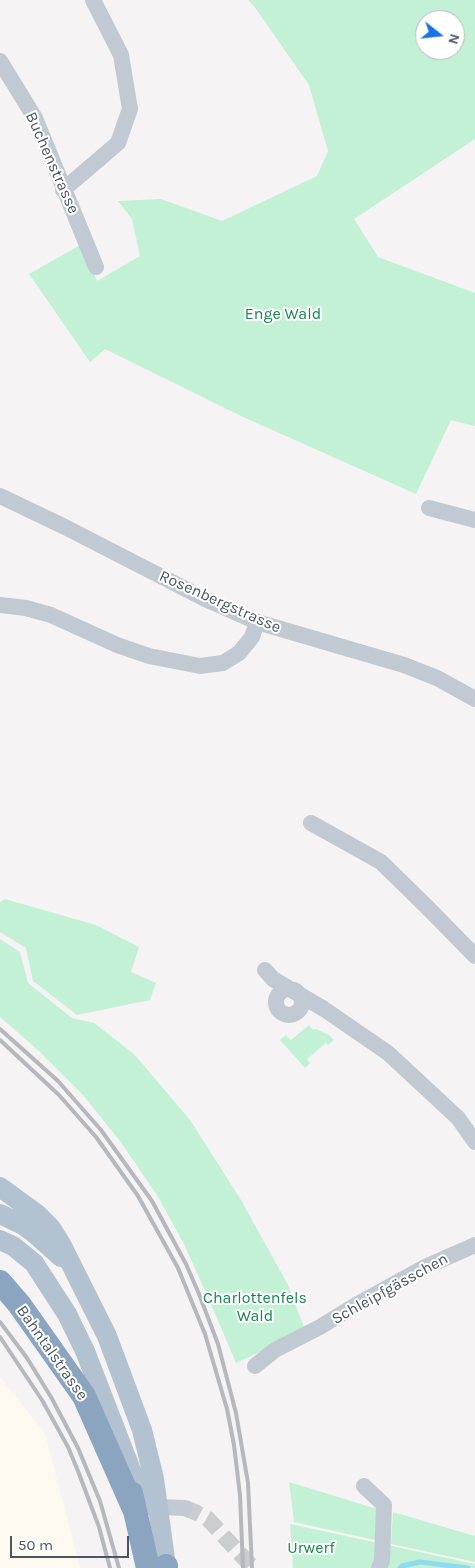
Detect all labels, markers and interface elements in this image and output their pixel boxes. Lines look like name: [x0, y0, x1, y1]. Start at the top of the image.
north arrow: [415, 10, 465, 60]
text: N: [444, 32, 463, 46]
street label: Buchenstrasse: [21, 109, 83, 217]
park label: Enge Wald: [245, 304, 321, 324]
street label: Rosenbergstrasse: [156, 567, 284, 637]
street label: Schleipfgässchen: [329, 1249, 451, 1329]
park label: Charlottenfels Wald: [203, 1288, 307, 1326]
street label: Bahntalstrasse: [12, 1302, 92, 1404]
scale bar: [12, 1526, 131, 1558]
text: 50 m: [18, 1536, 53, 1554]
park label: Urwerf: [287, 1538, 335, 1558]

